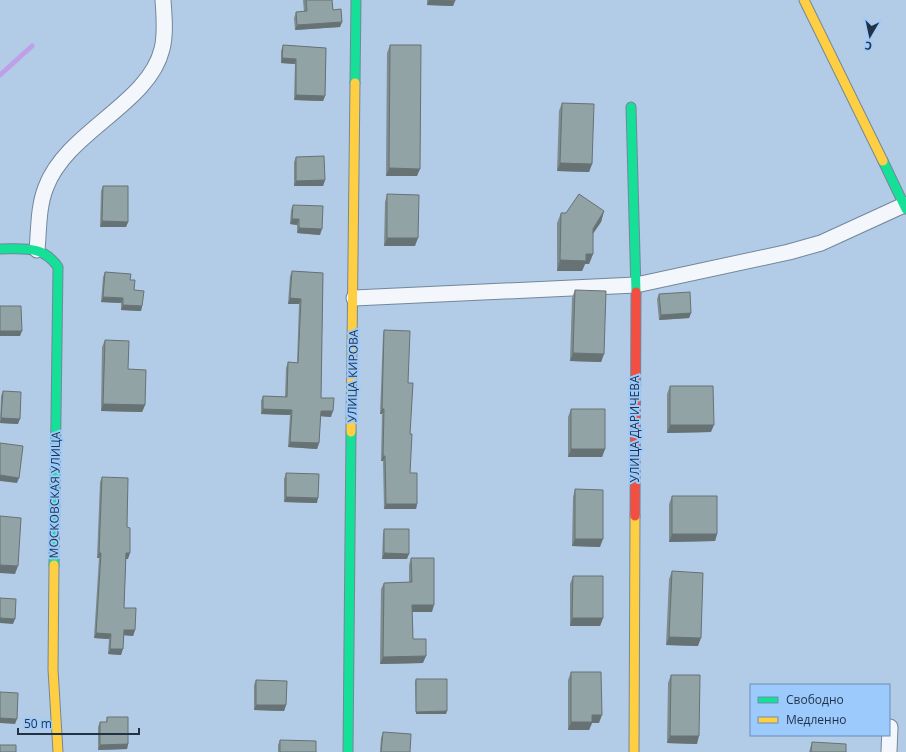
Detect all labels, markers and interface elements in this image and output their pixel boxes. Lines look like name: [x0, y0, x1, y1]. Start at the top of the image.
north arrow: [850, 16, 890, 56]
text: С: [864, 38, 873, 54]
street label: УЛИЦА КИРОВА: [343, 329, 362, 423]
street label: УЛИЦА ДАРИЧЕВА: [626, 375, 643, 482]
street label: МОСКОВСКАЯ УЛИЦА: [45, 431, 64, 558]
legend: [750, 684, 890, 736]
text: Свободно: [786, 691, 844, 708]
scale bar: [18, 710, 139, 736]
text: Медленно: [786, 711, 846, 728]
text: 50 m: [24, 715, 52, 732]

